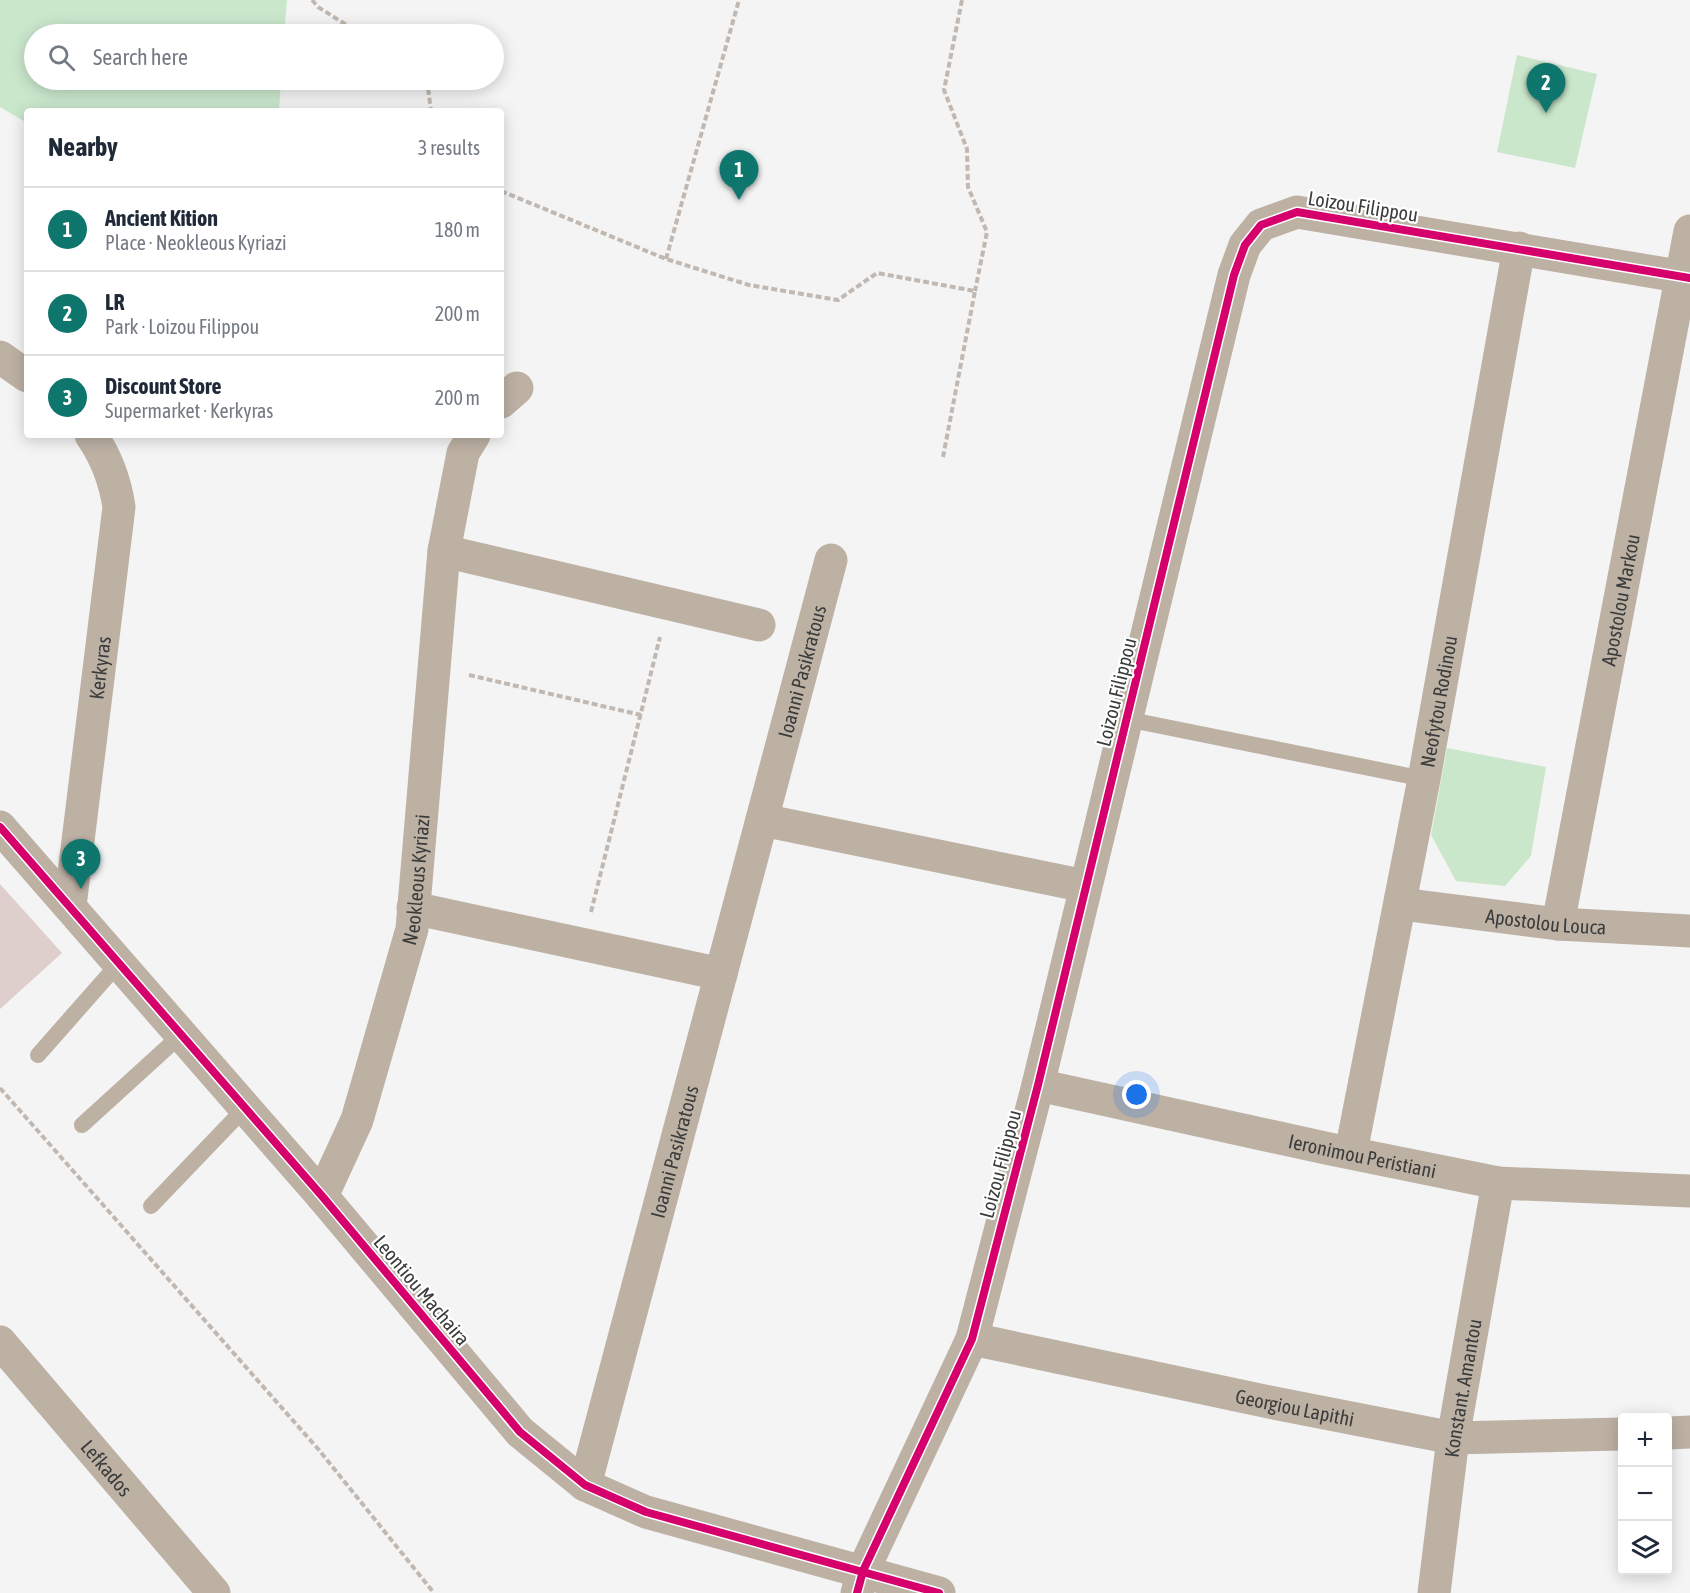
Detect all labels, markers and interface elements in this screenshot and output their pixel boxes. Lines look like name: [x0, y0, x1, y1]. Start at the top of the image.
search box: [24, 24, 504, 90]
icon: search: [45, 41, 78, 74]
text: Search here: [93, 44, 188, 70]
pin: 2: [1526, 63, 1566, 113]
text: Nearby: [48, 132, 118, 162]
text: 3 results: [418, 136, 480, 159]
pin: 1: [720, 150, 758, 200]
street label: Loizou Filippou: [1306, 186, 1420, 226]
text: Ancient Kition: [105, 205, 218, 231]
text: 1: [63, 218, 72, 241]
text: 180 m: [435, 218, 480, 241]
text: Place · Neokleous Kyriazi: [105, 231, 287, 254]
text: LR: [105, 289, 125, 315]
text: 2: [63, 302, 72, 325]
text: 200 m: [435, 302, 480, 325]
text: Park · Loizou Filippou: [105, 315, 259, 338]
text: Discount Store: [105, 373, 221, 399]
text: 3: [63, 386, 72, 409]
text: 200 m: [435, 386, 480, 409]
text: Supermarket · Kerkyras: [105, 399, 273, 422]
street label: Apostolou Markou: [1596, 532, 1644, 668]
street label: Ioanni Pasikratous: [773, 602, 830, 740]
street label: Neofytou Rodinou: [1415, 634, 1461, 769]
street label: Kerkyras: [84, 635, 115, 701]
street label: Loizou Filippou: [1091, 635, 1141, 749]
street label: Neokleous Kyriazi: [397, 813, 433, 948]
pin: 3: [62, 840, 100, 889]
street label: Apostolou Louca: [1484, 903, 1607, 938]
your location: [1122, 1080, 1151, 1109]
street label: Ioanni Pasikratous: [645, 1083, 702, 1220]
street label: Loizou Filippou: [975, 1107, 1025, 1221]
street label: Ieronimou Peristiani: [1286, 1129, 1438, 1182]
street label: Leontiou Machaira: [369, 1230, 475, 1350]
street label: Konstant. Amantou: [1439, 1317, 1485, 1459]
street label: Georgiou Lapithi: [1233, 1384, 1356, 1430]
map controls: [1618, 1413, 1672, 1575]
button: +: [1618, 1413, 1672, 1467]
street label: Lefkados: [77, 1435, 137, 1500]
button: −: [1618, 1467, 1672, 1521]
button: layers: [1618, 1521, 1672, 1575]

